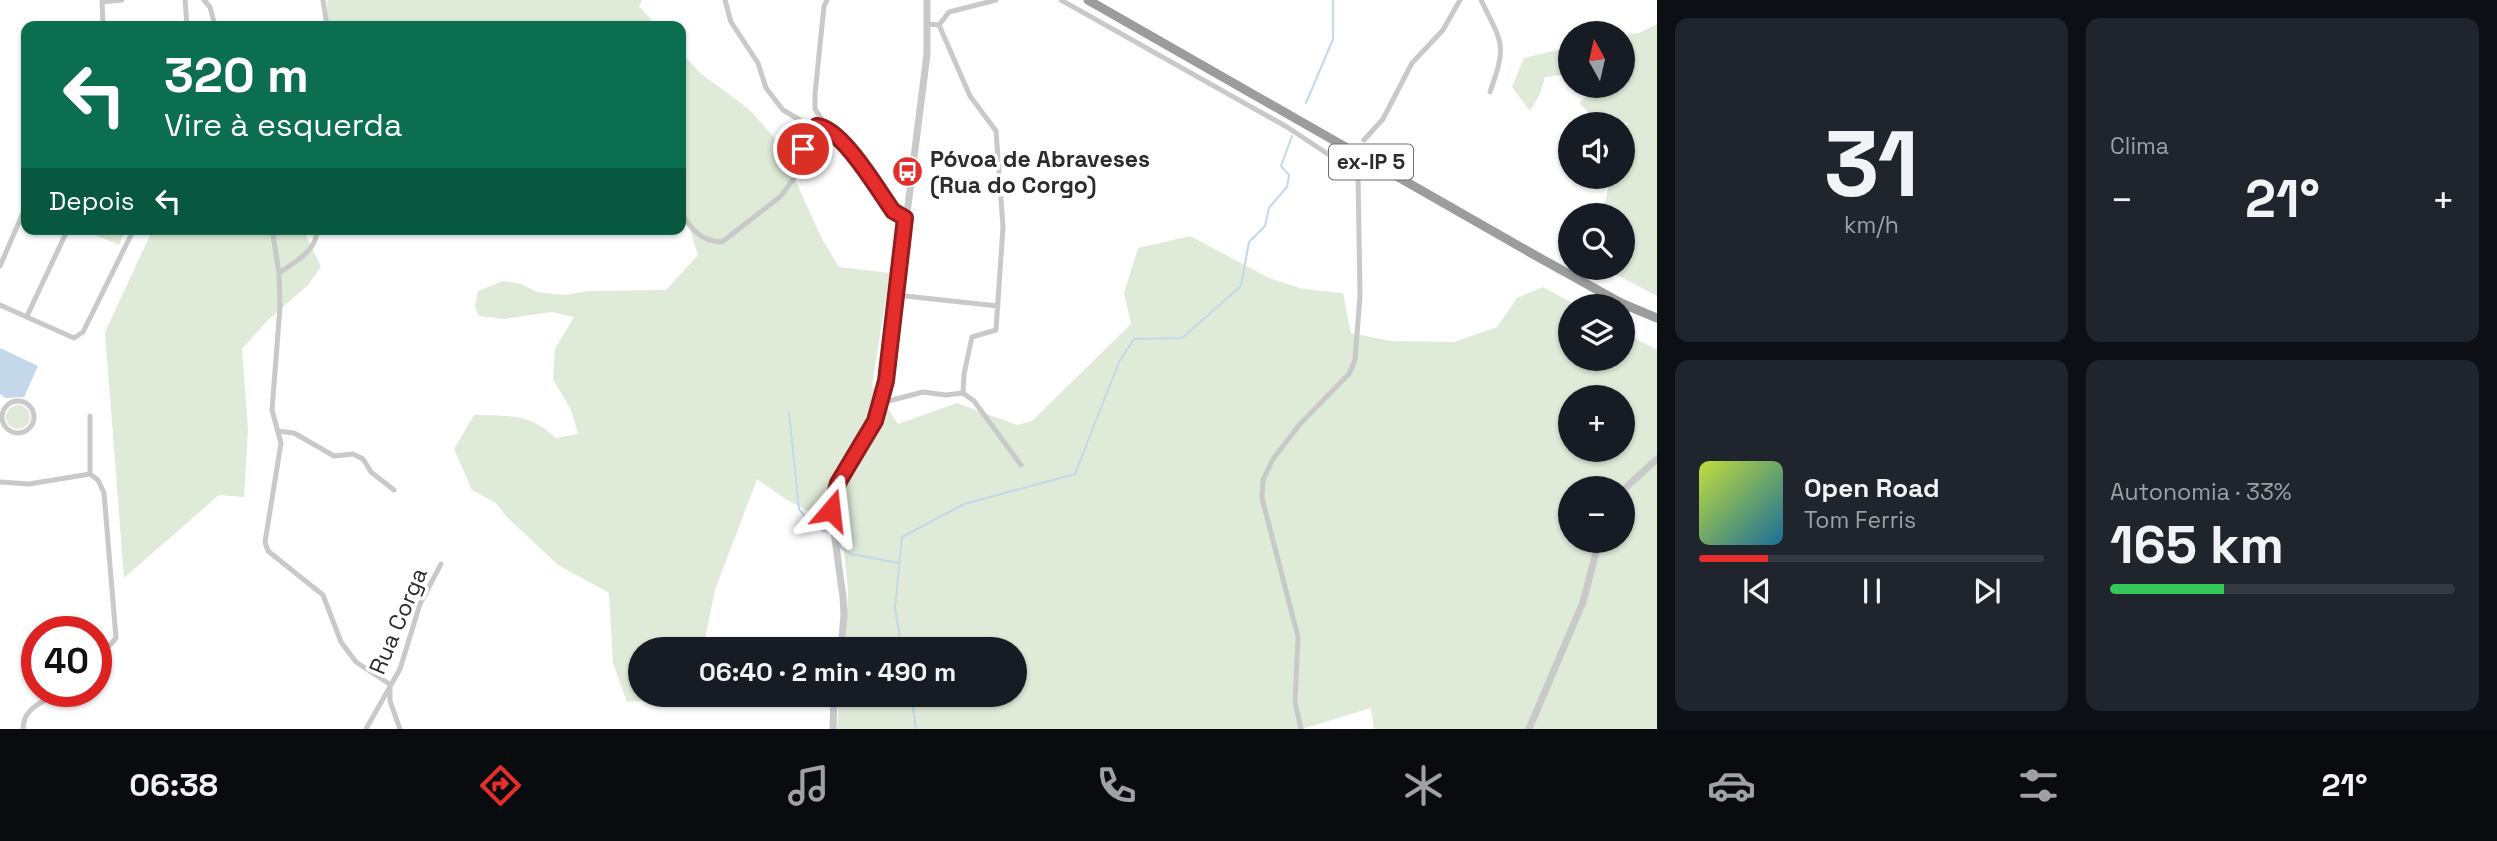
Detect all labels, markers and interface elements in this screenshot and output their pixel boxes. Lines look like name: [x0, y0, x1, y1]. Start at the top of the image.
north arrow: [1558, 21, 1634, 98]
map controls: [1558, 21, 1635, 553]
text: 320 m: [164, 44, 309, 106]
icon: left: [49, 49, 140, 140]
text: Vire à esquerda: [164, 105, 402, 145]
text: 31: [1824, 106, 1919, 223]
button: sound: [1558, 112, 1635, 189]
pin: [773, 119, 833, 179]
icon: arrive: [784, 130, 822, 168]
text: Clima: [2110, 131, 2169, 161]
place label: Póvoa de Abraveses (Rua do Corgo): [930, 144, 1150, 200]
road number: ex-IP 5: [1329, 144, 1413, 180]
bus stop icon: Póvoa de Abraveses (Rua do Corgo): [890, 155, 924, 189]
text: 21°: [2245, 166, 2320, 232]
text: −: [2110, 176, 2134, 224]
text: +: [2431, 176, 2455, 224]
icon: left: [149, 182, 187, 220]
text: Depois: [49, 184, 135, 218]
button: search: [1558, 203, 1635, 280]
text: km/h: [1844, 210, 1899, 240]
button: layers: [1558, 294, 1635, 371]
button: +: [1558, 385, 1635, 462]
text: Open Road: [1804, 471, 1940, 505]
position arrow: [794, 473, 868, 547]
button: −: [1558, 476, 1635, 553]
text: Autonomia · 33%: [2110, 477, 2292, 507]
text: Tom Ferris: [1804, 505, 1916, 535]
text: 165 km: [2110, 512, 2284, 578]
street label: Rua Corga: [362, 563, 434, 679]
icon: previous: [1738, 572, 1776, 610]
icon: pause: [1853, 572, 1891, 610]
icon: next: [1968, 572, 2006, 610]
speed limit sign: 40: [21, 616, 112, 707]
text: 06:40 · 2 min · 490 m: [699, 655, 956, 689]
icon: directions: [476, 761, 525, 810]
icon: music: [784, 761, 833, 810]
icon: phone: [1092, 761, 1141, 810]
icon: climate: [1399, 761, 1448, 810]
icon: car: [1707, 761, 1756, 810]
icon: filters: [2014, 761, 2063, 810]
text: 06:38: [129, 765, 218, 805]
text: 21°: [2322, 765, 2368, 805]

